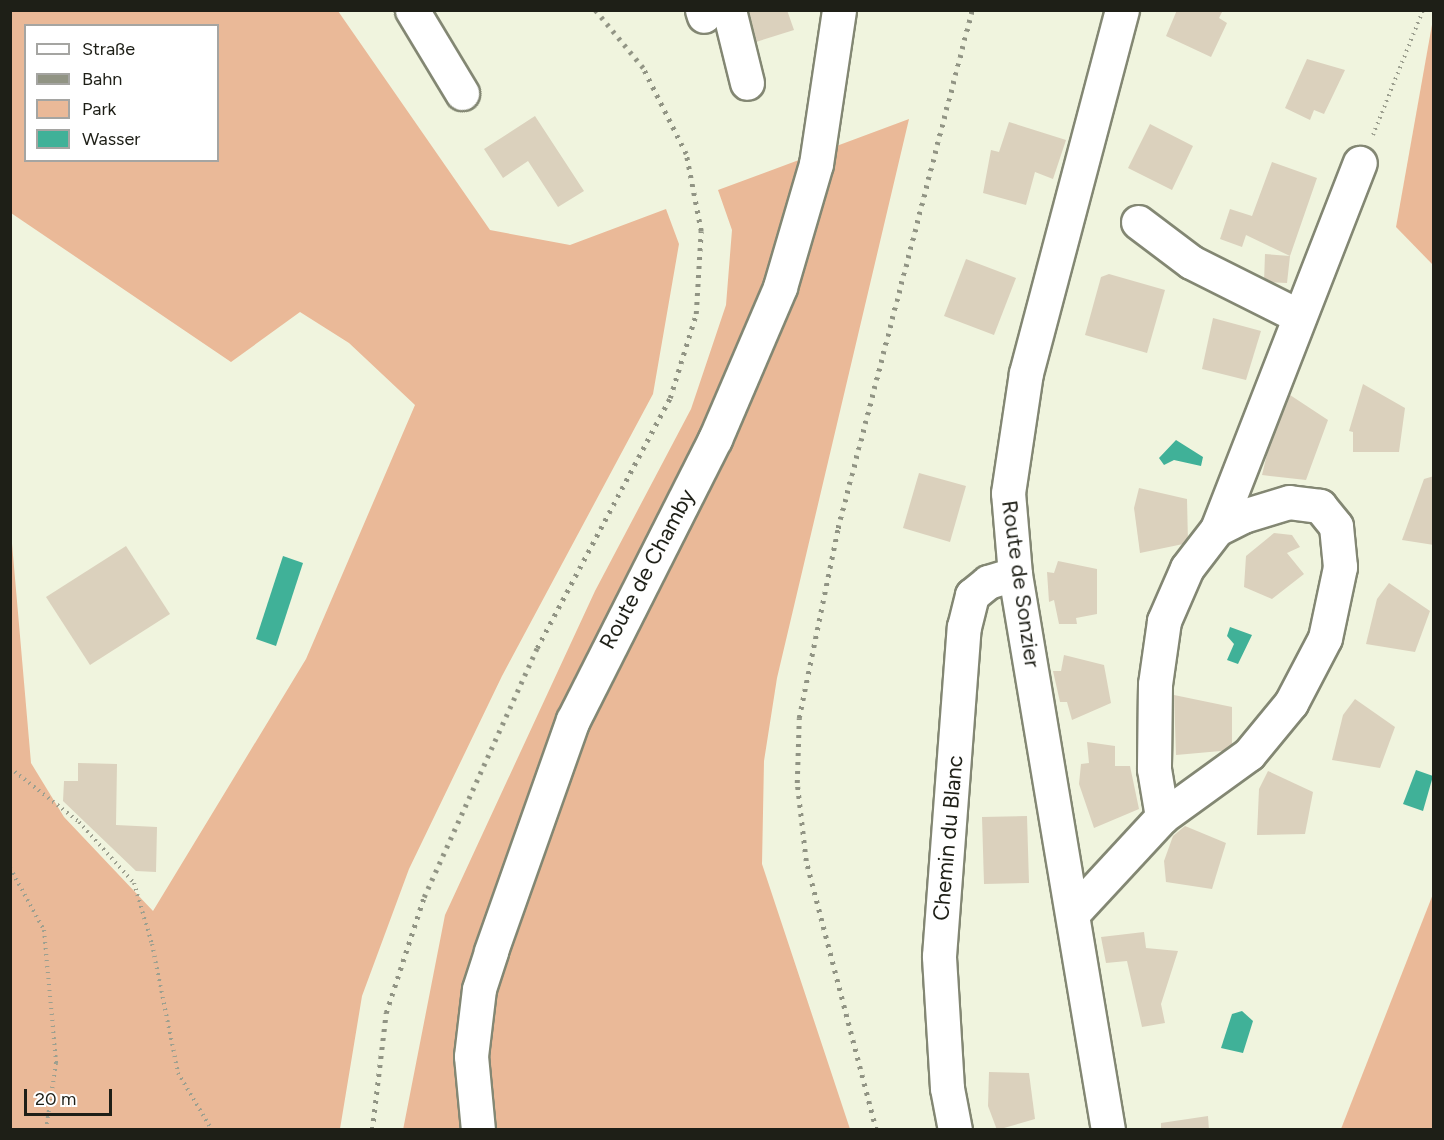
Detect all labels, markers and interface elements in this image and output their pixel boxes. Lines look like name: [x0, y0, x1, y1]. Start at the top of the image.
legend: [24, 24, 219, 162]
text: Straße: [82, 38, 135, 60]
text: Bahn: [82, 68, 122, 90]
text: Park: [82, 98, 116, 120]
text: Wasser: [82, 128, 140, 150]
street label: Route de Chamby: [594, 485, 700, 653]
street label: Route de Sonzier: [996, 499, 1046, 669]
street label: Chemin du Blanc: [928, 754, 968, 922]
scale bar: [27, 1077, 116, 1115]
text: 20 m: [35, 1088, 76, 1110]

